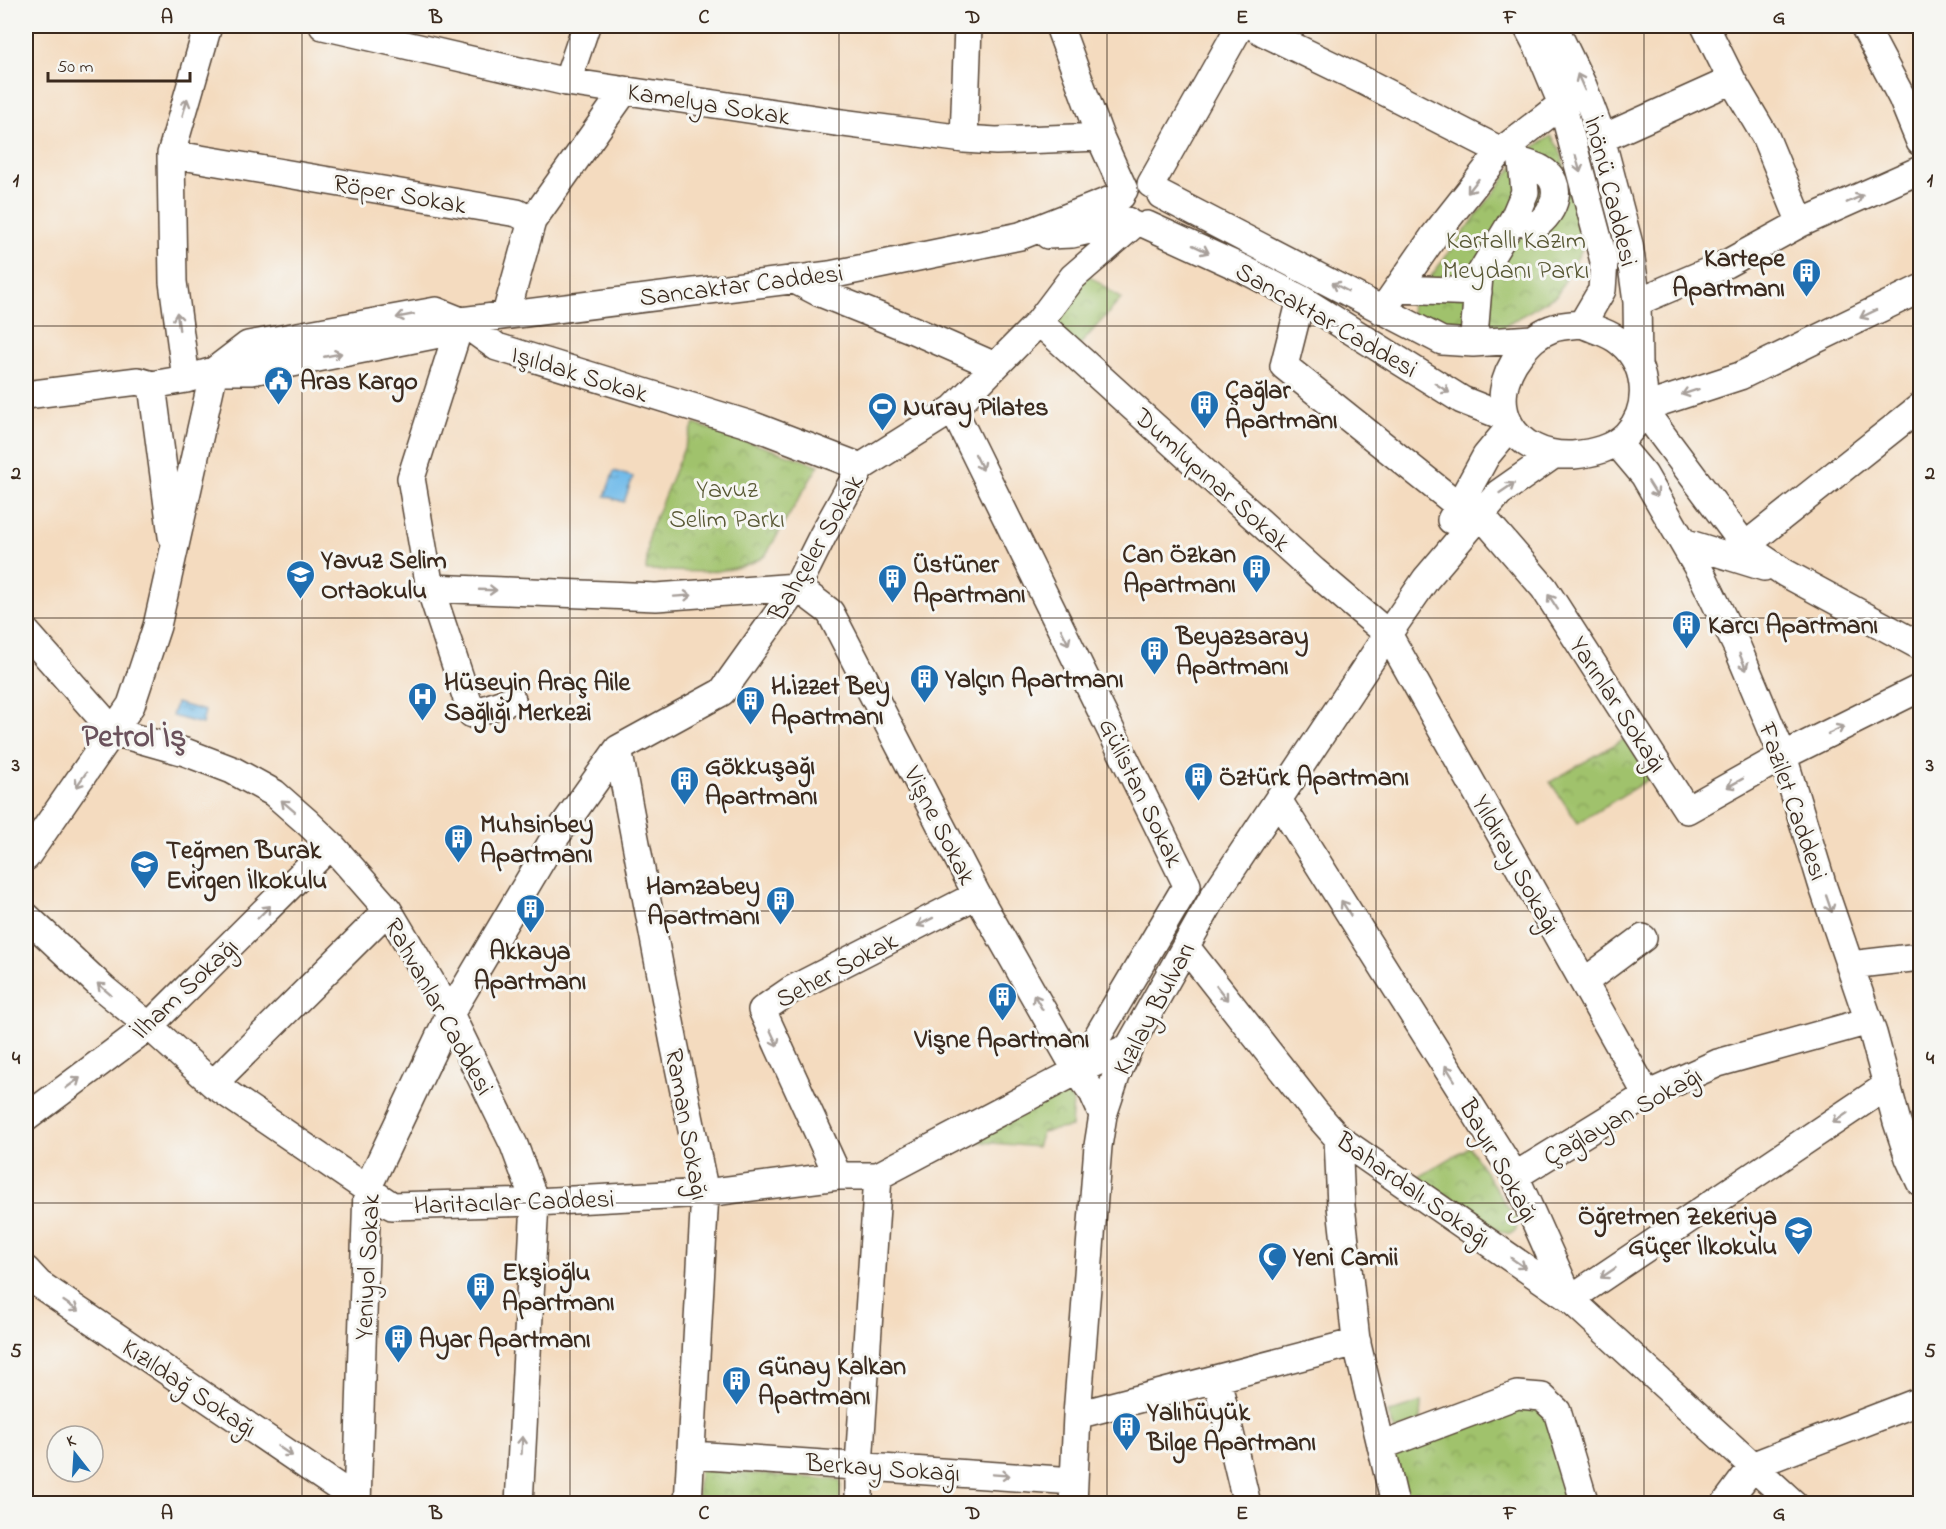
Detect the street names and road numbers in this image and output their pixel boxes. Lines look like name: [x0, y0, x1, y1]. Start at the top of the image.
street label: Kamelya Sokak: [625, 74, 793, 138]
street label: İnönü Caddesi: [1572, 113, 1646, 271]
street label: Röper Sokak: [330, 166, 470, 226]
street label: Sancaktar Caddesi: [1227, 254, 1424, 389]
street label: Sancaktar Caddesi: [637, 256, 845, 318]
street label: Işıldak Sokak: [506, 337, 653, 415]
street label: Dumlupınar Sokak: [1123, 400, 1298, 563]
street label: Bahçeler Sokak: [760, 467, 875, 630]
street label: Yarınlar Sokağı: [1558, 630, 1675, 781]
street label: Gülistan Sokak: [1087, 712, 1192, 875]
street label: Fazilet Caddesi: [1746, 717, 1836, 886]
street label: Vişne Sokak: [892, 760, 985, 893]
street label: Yıldıray Sokağı: [1460, 789, 1568, 942]
street label: Rahvanlar Caddesi: [373, 912, 502, 1103]
street label: Seher Sokak: [770, 923, 906, 1020]
street label: İlham Sokağı: [124, 930, 248, 1050]
street label: Kızılay Bulvarı: [1105, 936, 1207, 1083]
street label: Raman Sokağı: [653, 1046, 717, 1203]
street label: Çağlayan Sokağı: [1537, 1058, 1710, 1177]
street label: Bayır Sokağı: [1447, 1092, 1547, 1230]
street label: Bahardalı Sokağı: [1326, 1123, 1497, 1259]
street label: Haritacılar Caddesi: [413, 1182, 615, 1226]
street label: Yeniyol Sokak: [346, 1193, 392, 1341]
street label: Kızıldağ Sokağı: [113, 1330, 263, 1449]
street label: Berkay Sokağı: [803, 1446, 961, 1494]

